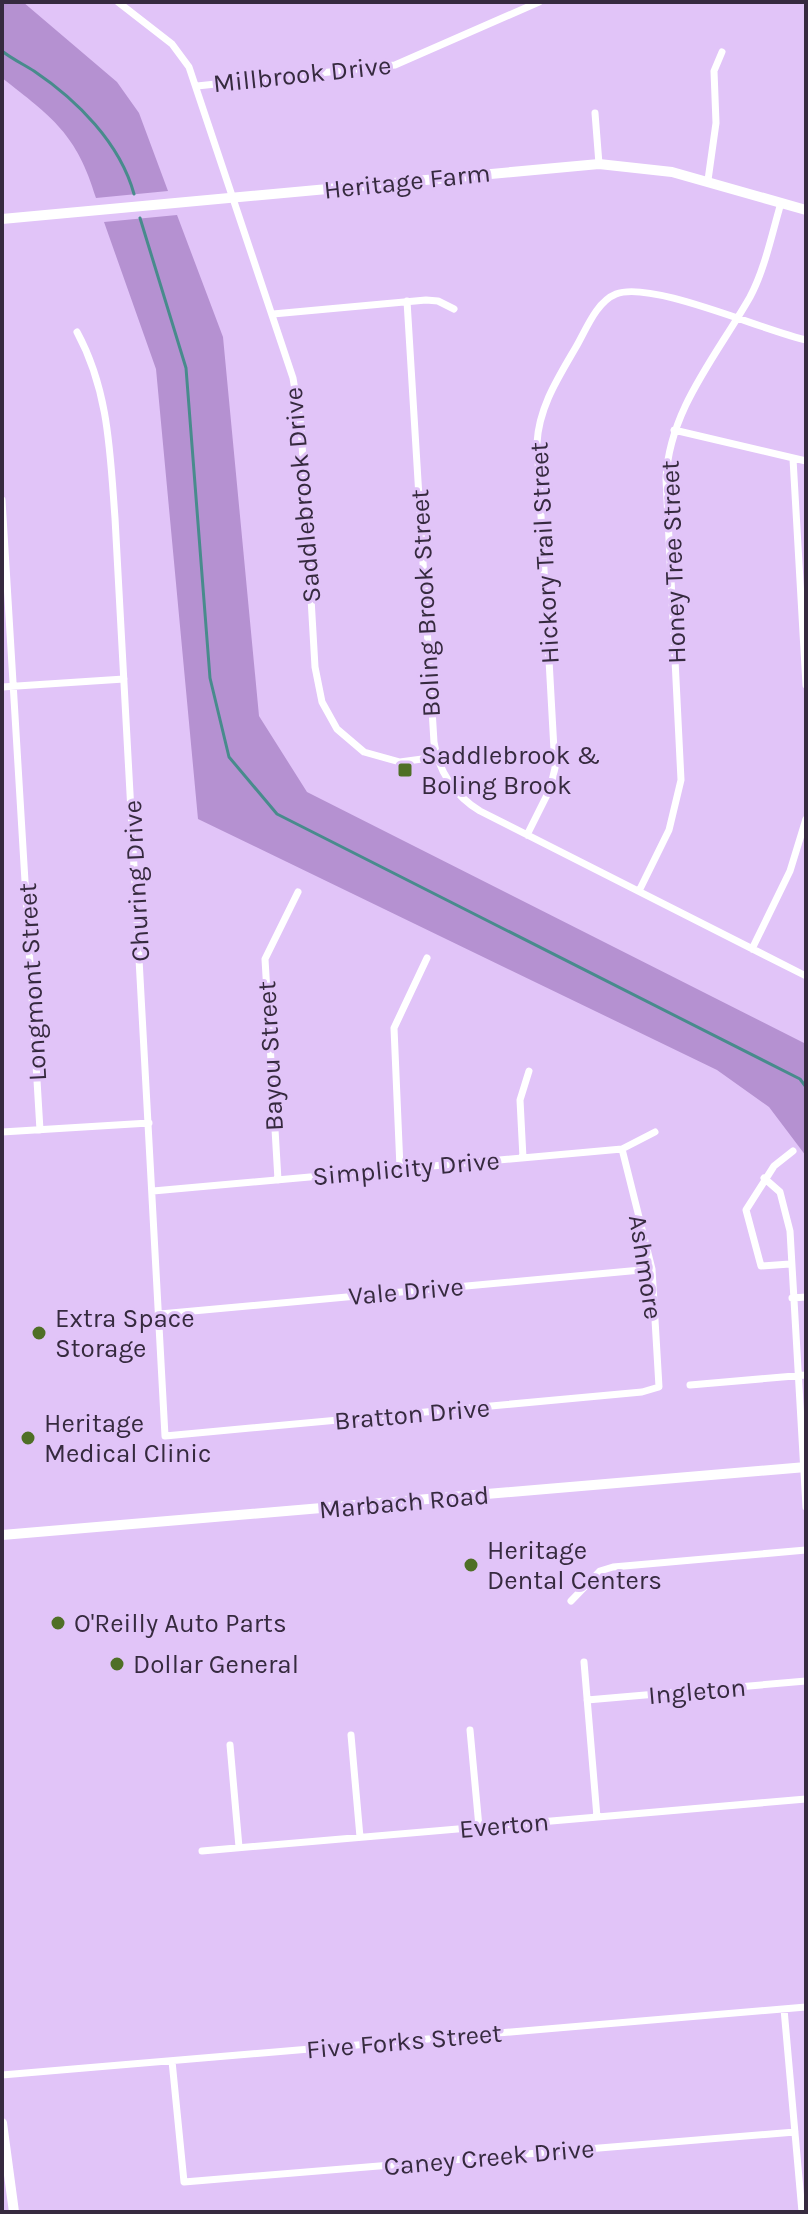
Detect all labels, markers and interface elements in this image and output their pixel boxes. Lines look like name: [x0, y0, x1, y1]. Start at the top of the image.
street label: Millbrook Drive: [211, 50, 393, 99]
street label: Heritage Farm: [322, 157, 492, 206]
street label: Saddlebrook Drive: [278, 386, 327, 604]
street label: Hickory Trail Street: [523, 441, 566, 665]
street label: Honey Tree Street: [654, 459, 693, 664]
street label: Boling Brook Street: [404, 488, 447, 718]
place label: Saddlebrook & Boling Brook: [421, 740, 600, 801]
marker: Saddlebrook & Boling Brook: [396, 761, 414, 779]
street label: Churing Drive: [117, 799, 156, 963]
street label: Longmont Street: [12, 882, 53, 1082]
street label: Bayou Street: [251, 980, 290, 1132]
street label: Simplicity Drive: [311, 1145, 501, 1192]
street label: Ashmore: [622, 1213, 669, 1322]
street label: Vale Drive: [347, 1271, 465, 1312]
place label: Extra Space Storage: [55, 1303, 195, 1364]
marker: Extra Space Storage: [30, 1324, 48, 1342]
street label: Bratton Drive: [333, 1392, 491, 1437]
place label: Heritage Medical Clinic: [44, 1408, 212, 1469]
marker: Heritage Medical Clinic: [19, 1429, 37, 1447]
street label: Marbach Road: [318, 1480, 490, 1525]
place label: Heritage Dental Centers: [487, 1535, 662, 1596]
marker: Heritage Dental Centers: [462, 1556, 480, 1574]
place label: O'Reilly Auto Parts: [74, 1608, 287, 1639]
marker: O'Reilly Auto Parts: [49, 1614, 67, 1632]
place label: Dollar General: [133, 1649, 299, 1680]
marker: Dollar General: [108, 1655, 126, 1673]
street label: Ingleton: [647, 1672, 747, 1711]
street label: Everton: [458, 1806, 550, 1845]
street label: Five Forks Street: [305, 2017, 503, 2065]
street label: Caney Creek Drive: [383, 2133, 596, 2182]

